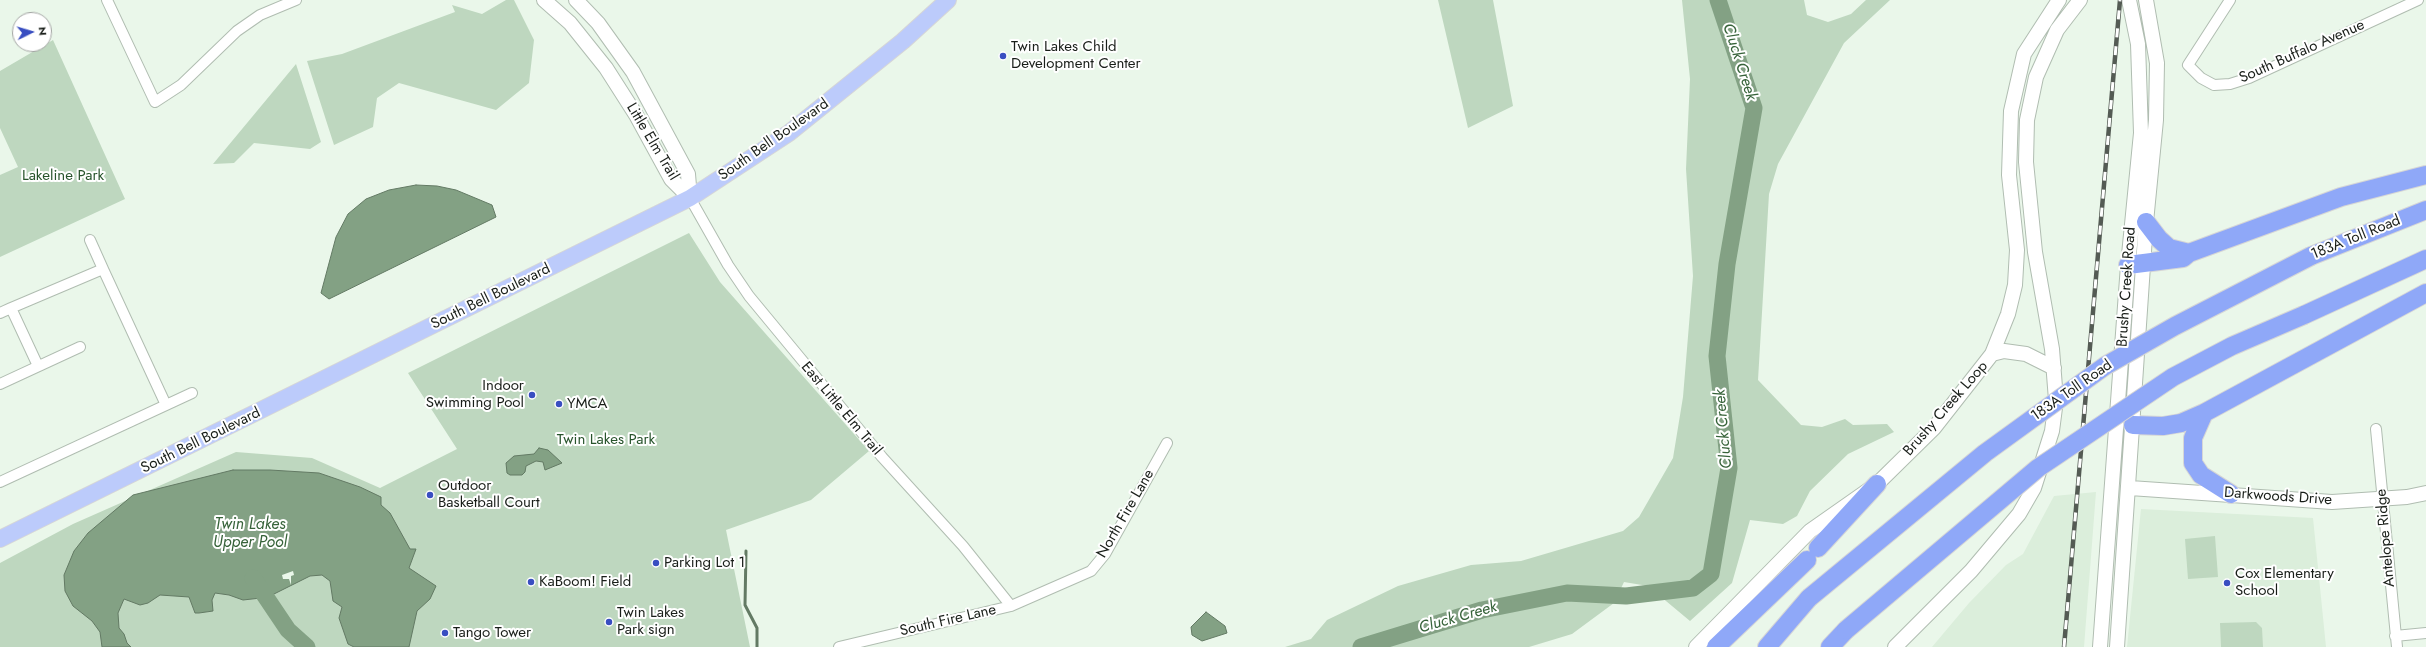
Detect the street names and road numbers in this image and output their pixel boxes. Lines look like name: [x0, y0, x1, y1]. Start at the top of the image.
street label: South Buffalo Avenue: [2237, 16, 2367, 88]
street label: South Bell Boulevard: [715, 95, 833, 185]
street label: Little Elm Trail: [622, 100, 682, 184]
street label: 183A Toll Road: [2309, 212, 2403, 264]
street label: Brushy Creek Road: [2114, 226, 2140, 348]
street label: South Bell Boulevard: [428, 260, 554, 334]
street label: 183A Toll Road: [2028, 356, 2116, 426]
street label: Brushy Creek Loop: [1900, 358, 1992, 460]
street label: East Little Elm Trail: [797, 359, 885, 459]
street label: South Bell Boulevard: [138, 404, 264, 478]
street label: North Fire Lane: [1093, 467, 1159, 561]
street label: Darkwoods Drive: [2223, 484, 2333, 510]
street label: Antelope Ridge: [2373, 488, 2399, 588]
street label: South Fire Lane: [898, 601, 998, 641]

